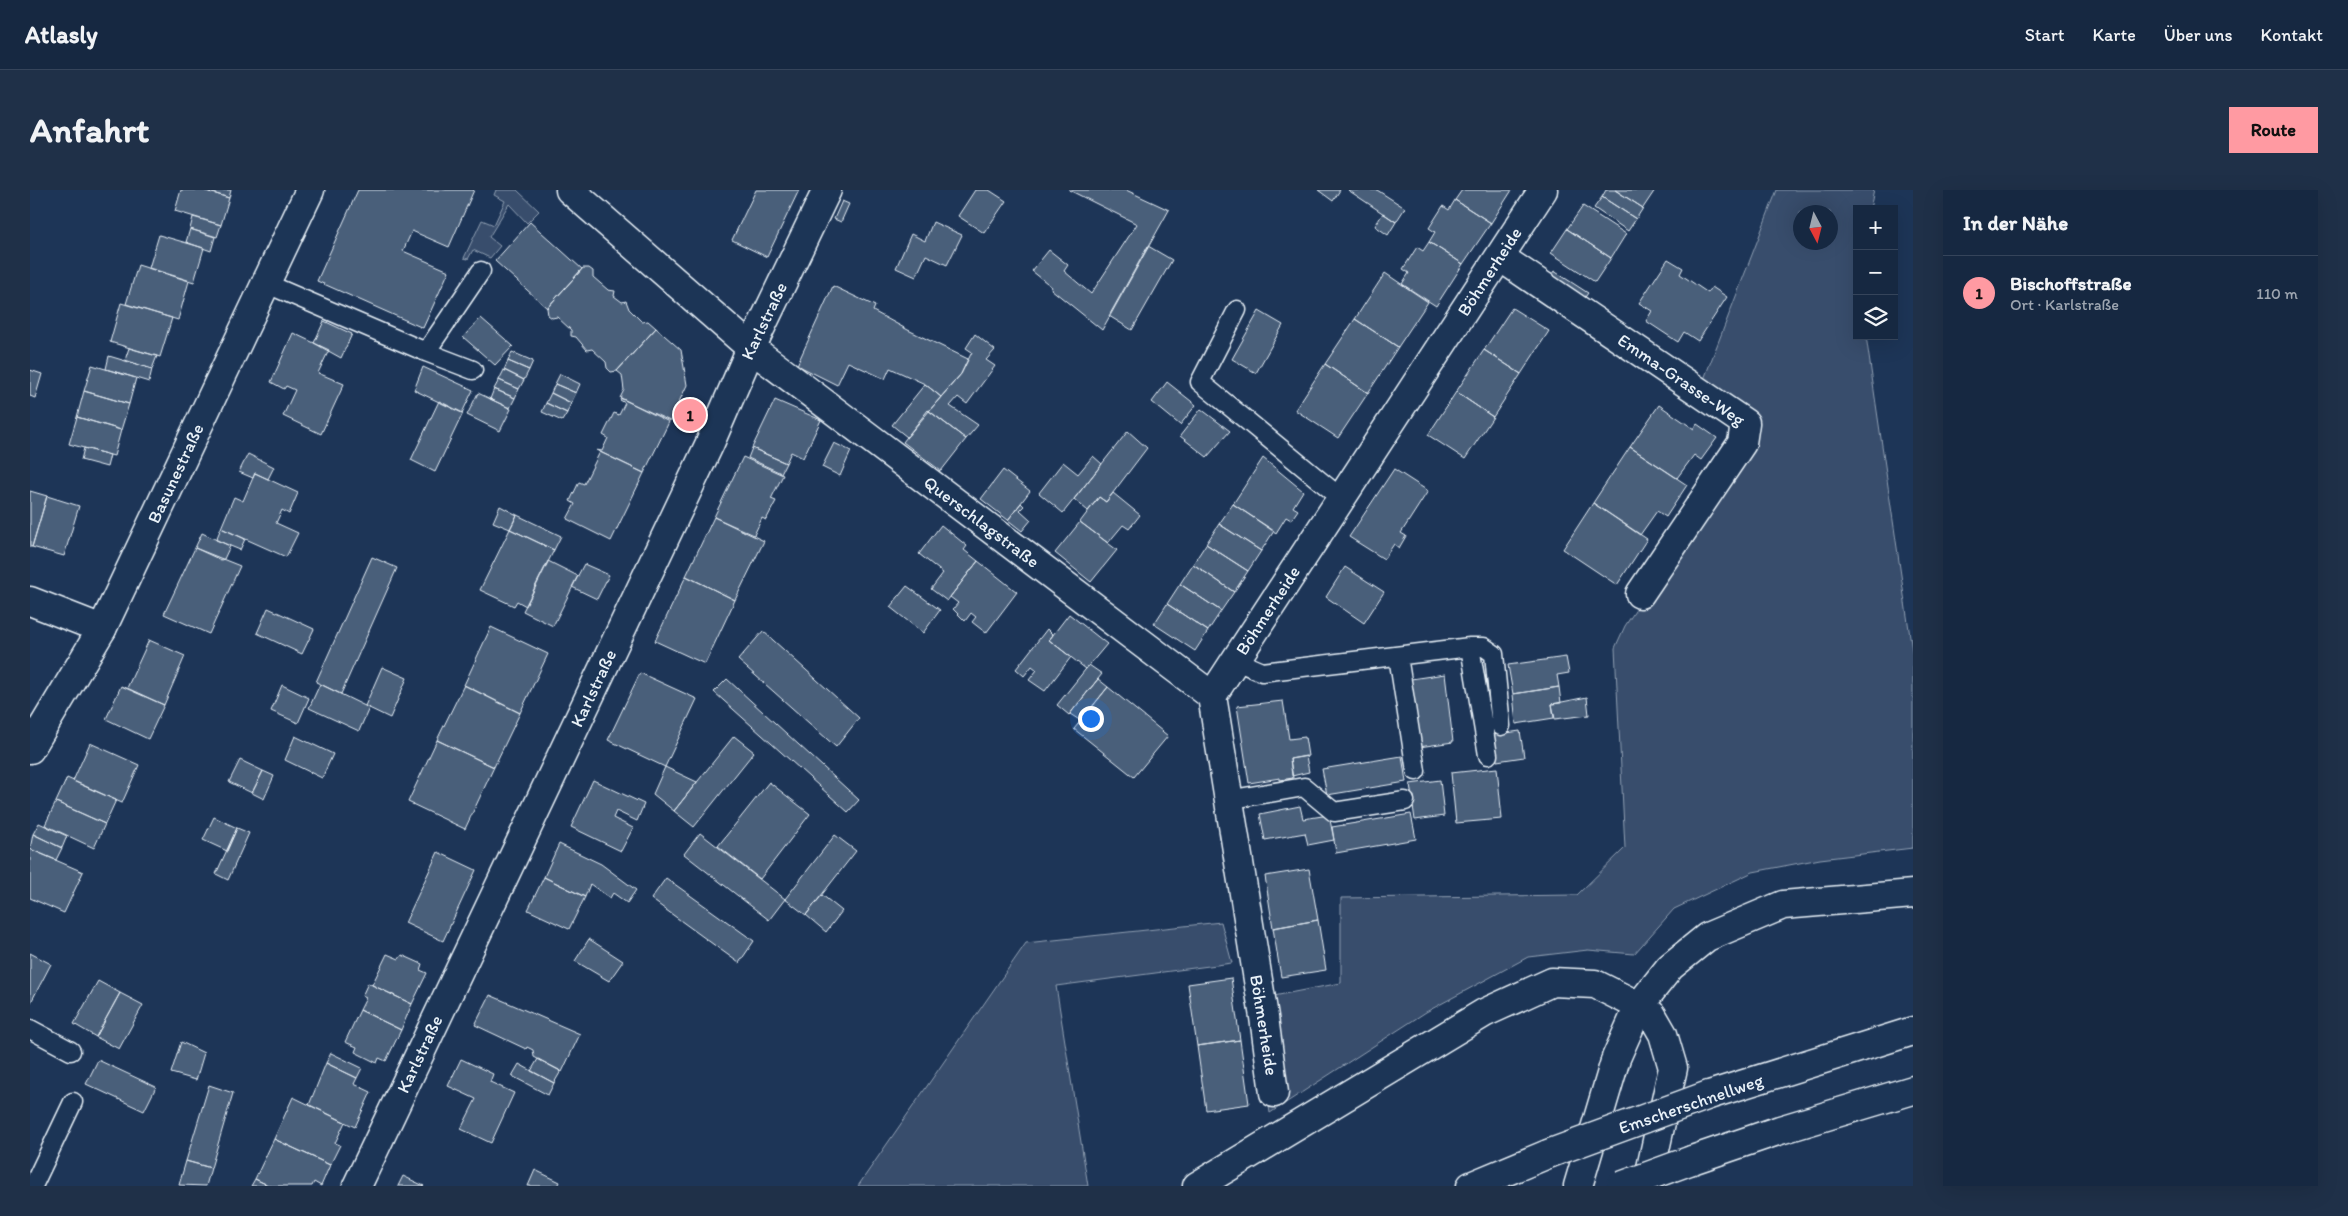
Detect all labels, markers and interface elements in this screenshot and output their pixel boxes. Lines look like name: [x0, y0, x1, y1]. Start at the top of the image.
text: Atlasly: [25, 20, 98, 49]
text: Start: [2025, 24, 2064, 46]
text: Karte: [2092, 24, 2136, 46]
text: Über uns: [2164, 24, 2233, 46]
text: Kontakt: [2261, 24, 2323, 46]
button: Route: [2229, 107, 2318, 153]
text: Anfahrt: [30, 109, 149, 151]
north arrow: [1793, 205, 1838, 250]
map controls: [1853, 205, 1898, 340]
button: +: [1853, 205, 1898, 250]
text: In der Nähe: [1963, 210, 2068, 235]
street label: Böhmerheide: [1453, 223, 1527, 320]
button: −: [1853, 250, 1898, 295]
text: Bischoffstraße: [2010, 272, 2132, 295]
street label: Karlstraße: [736, 279, 792, 363]
text: 1: [1975, 284, 1983, 303]
text: 110 m: [2256, 284, 2298, 303]
button: layers: [1853, 295, 1898, 340]
text: Ort · Karlstraße: [2010, 295, 2119, 314]
street label: Emma-Grasse-Weg: [1613, 329, 1750, 431]
pin: 1: [674, 396, 706, 434]
street label: Basunestraße: [143, 420, 209, 527]
street label: Querschlagstraße: [919, 471, 1044, 573]
street label: Böhmerheide: [1231, 562, 1305, 659]
street label: Karlstraße: [566, 646, 621, 731]
your location: [1078, 706, 1104, 732]
street label: Böhmerheide: [1245, 973, 1283, 1077]
street label: Karlstraße: [392, 1012, 447, 1097]
street label: Emscherschnellweg: [1616, 1069, 1767, 1139]

